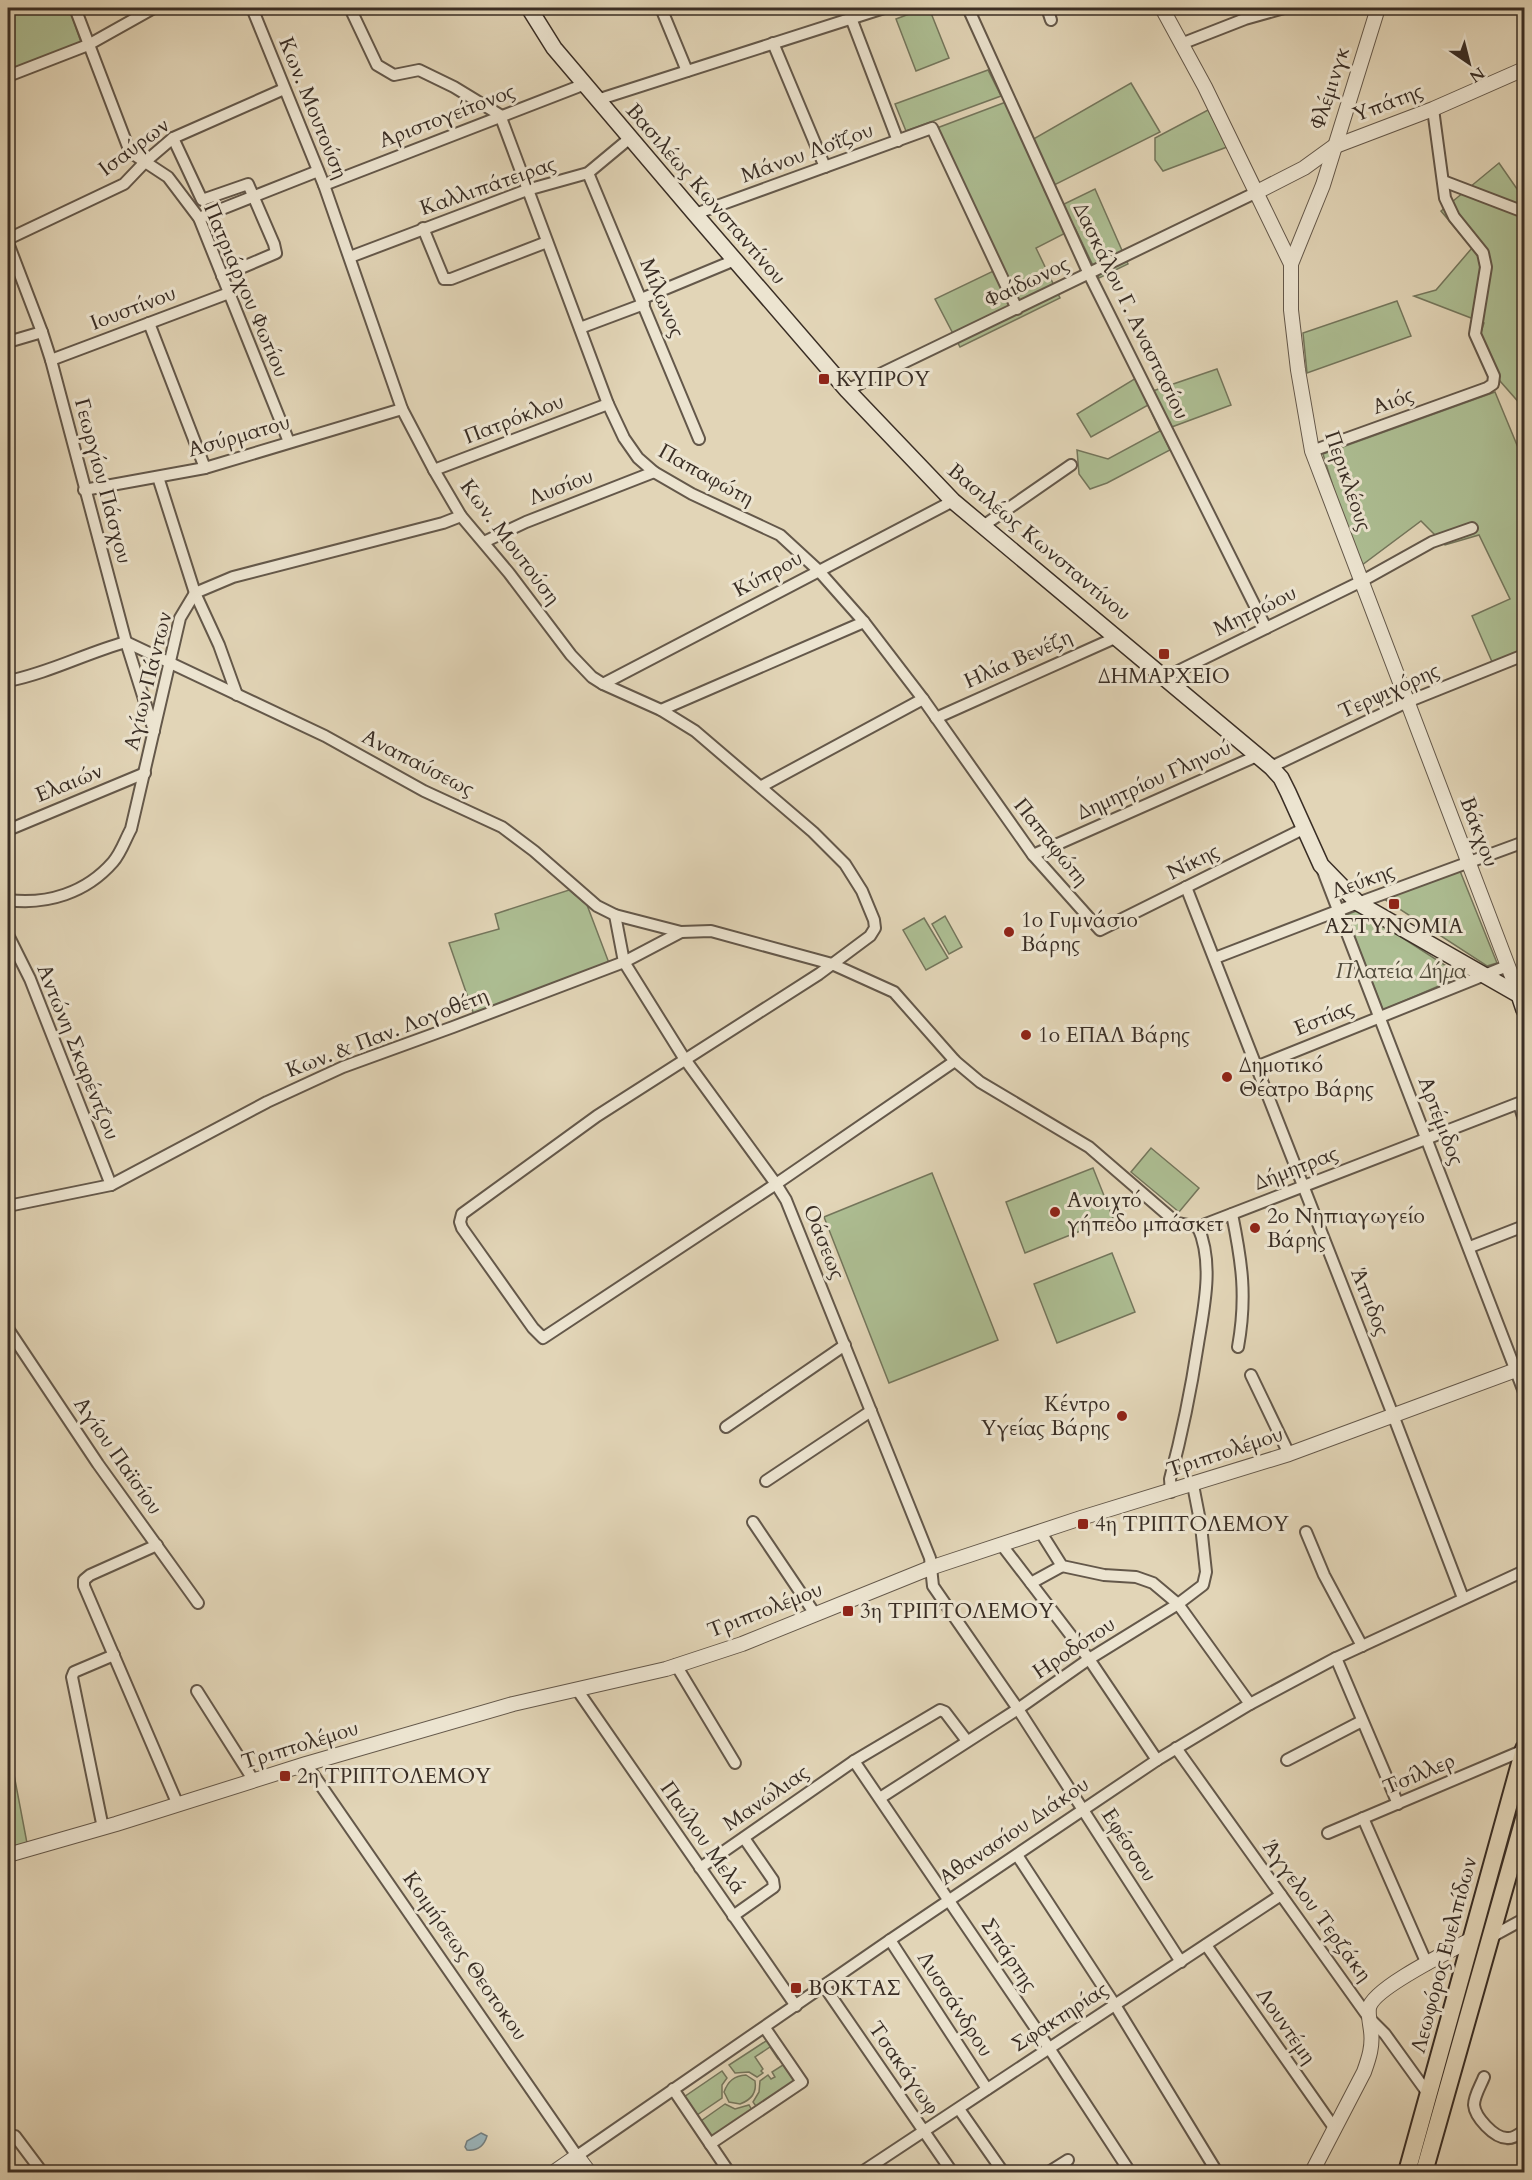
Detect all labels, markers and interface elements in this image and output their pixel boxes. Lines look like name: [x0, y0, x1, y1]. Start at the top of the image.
street label: Κων. Μουτούση: [271, 33, 355, 183]
north arrow: [1439, 33, 1499, 93]
street label: Φλέμινγκ: [1303, 43, 1357, 133]
text: N: [1465, 61, 1489, 88]
street label: Υπάτης: [1349, 76, 1427, 130]
street label: Αριστογείτονος: [375, 77, 519, 155]
street label: Βασιλέως Κωνσταντίνου: [619, 97, 793, 291]
street label: Ισαύρων: [93, 111, 175, 183]
street label: Μάνου Λοΐζου: [737, 116, 877, 190]
street label: Καλλιπάτειρας: [416, 149, 560, 223]
street label: Πατριάρχου Φωτίου: [196, 198, 296, 382]
street label: Δασκάλου Γ. Αναστασίου: [1066, 198, 1196, 424]
street label: Φαίδωνος: [980, 249, 1074, 315]
street label: Μίλωνος: [632, 254, 692, 342]
street label: Ιουστίνου: [86, 278, 180, 338]
place label: ΚΥΠΡΟΥ: [836, 365, 930, 394]
marker: ΚΥΠΡΟΥ: [817, 372, 831, 386]
street label: Αιός: [1368, 380, 1418, 422]
street label: Πατρόκλου: [460, 387, 568, 451]
street label: Γεωργίου Πάσχου: [67, 395, 139, 567]
street label: Ασύρματου: [184, 408, 294, 464]
street label: Περικλέους: [1317, 427, 1379, 535]
street label: Παπαφώτη: [653, 437, 759, 513]
street label: Βασιλέως Κωνσταντίνου: [941, 457, 1137, 627]
street label: Λυσίου: [524, 461, 598, 513]
street label: Κων. Μουτούση: [453, 473, 567, 611]
street label: Κύπρου: [728, 544, 808, 604]
street label: Μητρώου: [1209, 578, 1301, 644]
street label: Αγίων Πάντων: [117, 609, 179, 753]
street label: Ηλία Βενέζη: [959, 622, 1077, 696]
marker: ΔΗΜΑΡΧΕΙΟ: [1157, 647, 1171, 661]
street label: Τερψιχόρης: [1334, 656, 1444, 726]
place label: ΔΗΜΑΡΧΕΙΟ: [1098, 662, 1230, 691]
street label: Αναπαύσεως: [357, 722, 479, 804]
street label: Δημητρίου Γληνού: [1072, 733, 1236, 827]
street label: Ελαιών: [31, 756, 107, 810]
street label: Παπαφώτη: [1007, 792, 1095, 892]
street label: Βάκχου: [1452, 793, 1506, 871]
street label: Νίκης: [1162, 837, 1224, 887]
street label: Λεύκης: [1327, 856, 1399, 906]
marker: ΑΣΤΥΝΟΜΙΑ: [1387, 897, 1401, 911]
place label: 1ο Γυμνάσιο Βάρης: [1021, 906, 1138, 959]
place label: ΑΣΤΥΝΟΜΙΑ: [1325, 912, 1463, 941]
marker: 1ο Γυμνάσιο Βάρης: [1002, 925, 1016, 939]
park label: Πλατεία Δήμα: [1335, 957, 1467, 986]
street label: Αντώνη Σκαρέντζου: [30, 960, 126, 1144]
street label: Κων. & Παν. Λογοθέτη: [282, 981, 492, 1085]
street label: Εστίας: [1290, 993, 1358, 1043]
place label: 1ο ΕΠΑΛ Βάρης: [1038, 1021, 1190, 1050]
marker: 1ο ΕΠΑΛ Βάρης: [1019, 1028, 1033, 1042]
place label: Δημοτικό Θέατρο Βάρης: [1239, 1051, 1374, 1104]
marker: Δημοτικό Θέατρο Βάρης: [1220, 1070, 1234, 1084]
street label: Αρτέμιδος: [1411, 1073, 1471, 1169]
street label: Δήμητρας: [1250, 1139, 1342, 1197]
place label: Ανοιχτό γήπεδο μπάσκετ: [1067, 1186, 1224, 1239]
street label: Οάσεως: [796, 1200, 852, 1284]
place label: 2ο Νηπιαγωγείο Βάρης: [1267, 1202, 1425, 1255]
marker: Ανοιχτό γήπεδο μπάσκετ: [1048, 1205, 1062, 1219]
marker: 2ο Νηπιαγωγείο Βάρης: [1248, 1221, 1262, 1235]
street label: Άττιδος: [1343, 1264, 1397, 1340]
place label: Κέντρο Υγείας Βάρης: [981, 1390, 1110, 1443]
street label: Αγίου Παϊσίου: [67, 1391, 169, 1521]
marker: Κέντρο Υγείας Βάρης: [1115, 1409, 1129, 1423]
street label: Τριπτολέμου: [1163, 1420, 1287, 1484]
place label: 4η ΤΡΙΠΤΟΛΕΜΟΥ: [1095, 1510, 1289, 1539]
marker: 4η ΤΡΙΠΤΟΛΕΜΟΥ: [1076, 1517, 1090, 1531]
street label: Τριπτολέμου: [703, 1575, 827, 1645]
place label: 3η ΤΡΙΠΤΟΛΕΜΟΥ: [860, 1597, 1054, 1626]
marker: 3η ΤΡΙΠΤΟΛΕΜΟΥ: [841, 1604, 855, 1618]
street label: Ηροδότου: [1027, 1610, 1121, 1686]
street label: Τριπτολέμου: [238, 1713, 362, 1777]
street label: Τσίλλερ: [1378, 1746, 1460, 1802]
street label: Μανώλιας: [717, 1758, 815, 1838]
place label: 2η ΤΡΙΠΤΟΛΕΜΟΥ: [297, 1762, 491, 1791]
marker: 2η ΤΡΙΠΤΟΛΕΜΟΥ: [278, 1769, 292, 1783]
street label: Αθανασίου Διάκου: [933, 1770, 1095, 1892]
street label: Παύλου Μελά: [653, 1776, 753, 1900]
street label: Εφέσσου: [1094, 1803, 1164, 1887]
street label: Άγγελου Τερζάκη: [1256, 1834, 1378, 1988]
street label: Λεωφόρος Ευελπίδων: [1404, 1854, 1484, 2056]
street label: Κοιμήσεως Θεοτοκου: [396, 1866, 534, 2046]
street label: Σπάρτης: [974, 1913, 1044, 1997]
street label: Λυσσάνδρου: [910, 1946, 1000, 2062]
place label: ΒΟΚΤΑΣ: [808, 1974, 901, 2003]
street label: Σφακτηρίας: [1006, 1975, 1114, 2059]
marker: ΒΟΚΤΑΣ: [789, 1981, 803, 1995]
street label: Λουντέμη: [1249, 1982, 1323, 2070]
street label: Τσακάγωφ: [861, 2016, 947, 2120]

